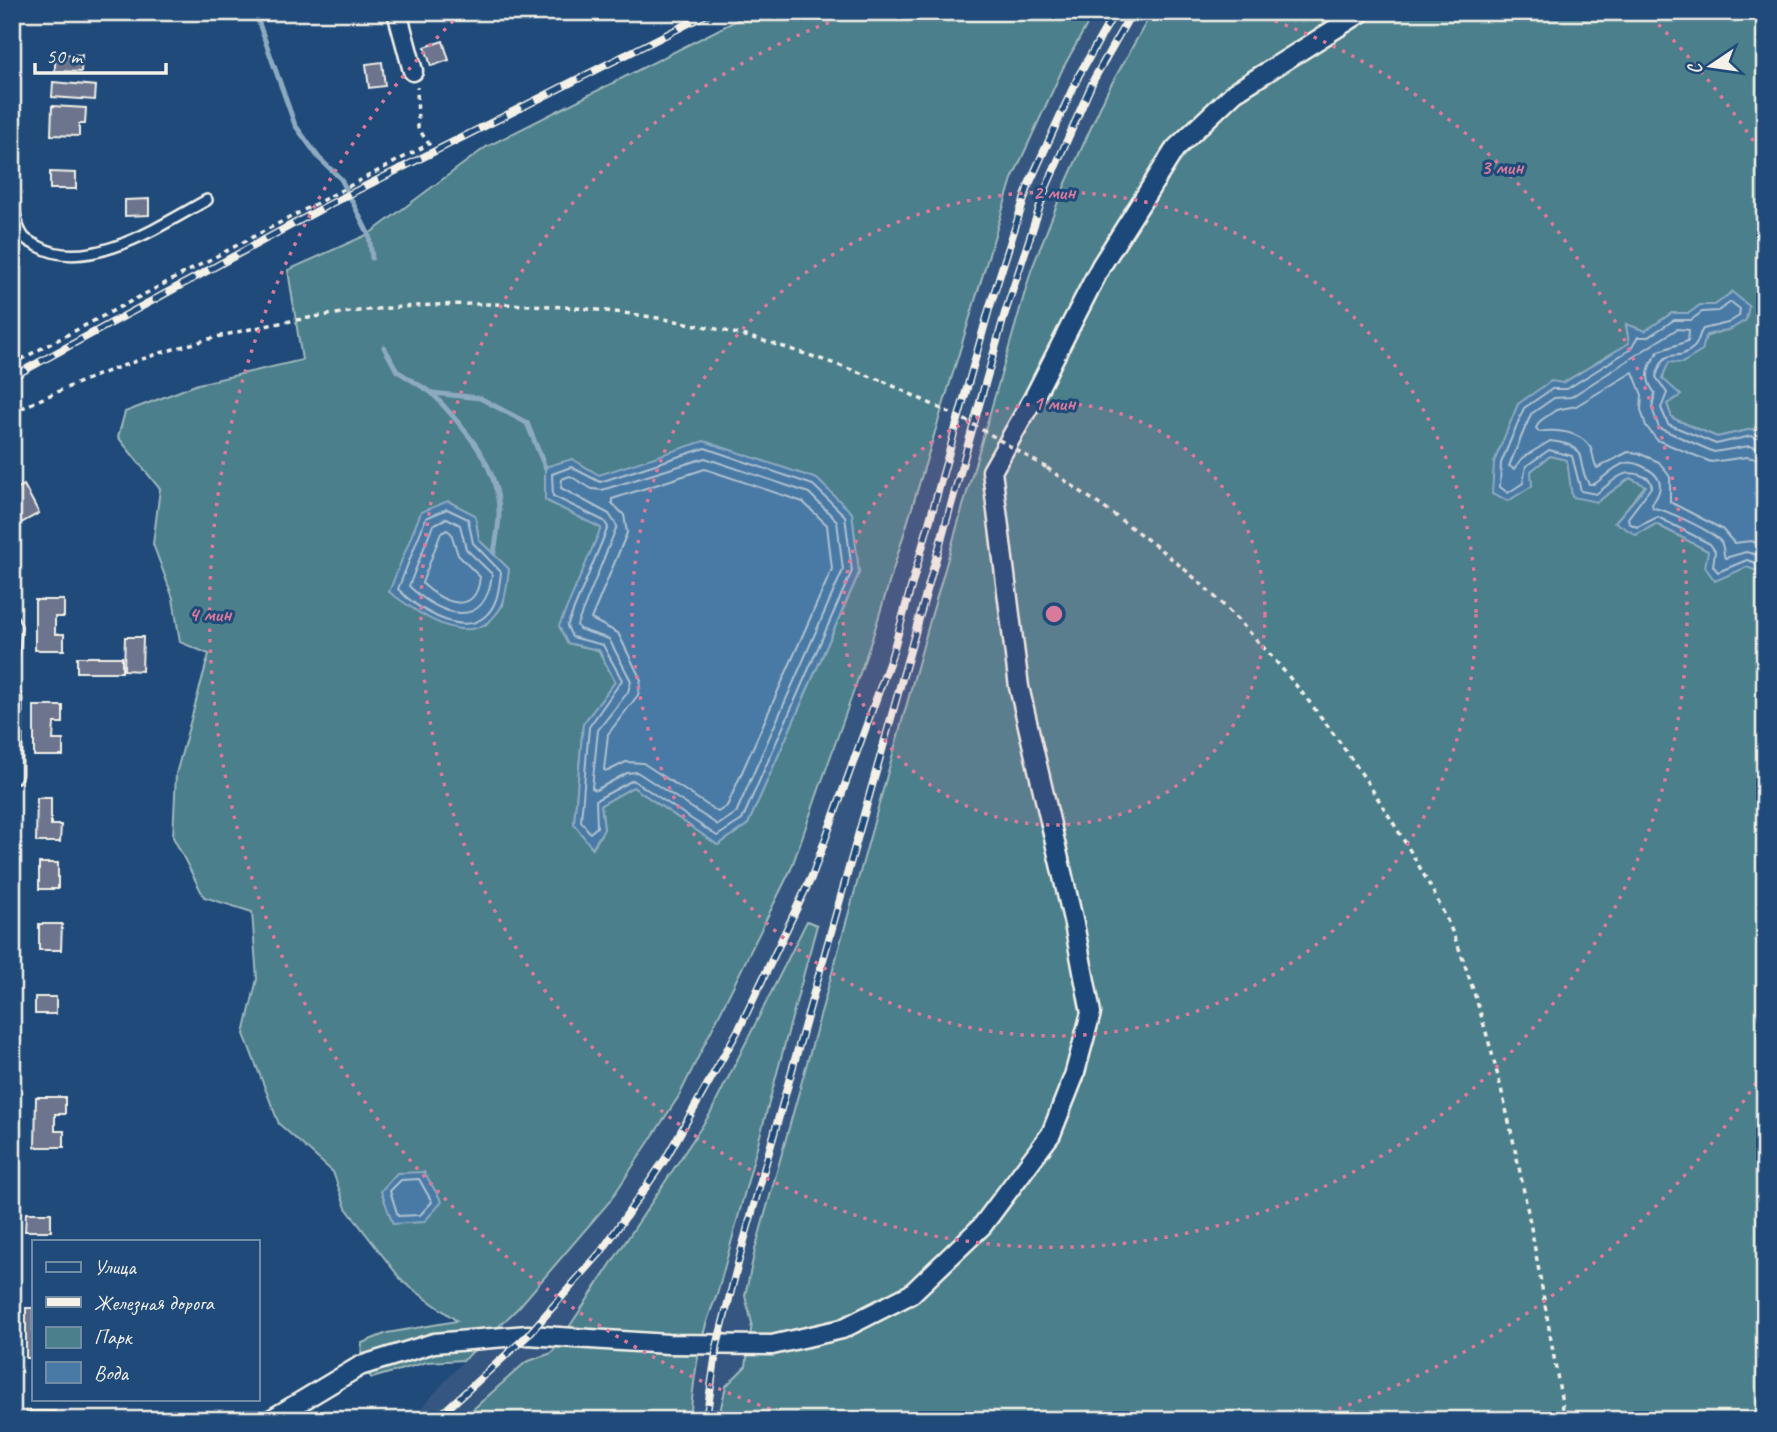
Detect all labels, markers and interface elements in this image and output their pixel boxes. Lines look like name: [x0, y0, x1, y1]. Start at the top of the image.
scale bar: [35, 32, 166, 76]
north arrow: [1676, 32, 1746, 102]
text: 50 m: [46, 43, 84, 69]
text: С: [1682, 60, 1708, 77]
text: 3 мин: [1481, 154, 1525, 180]
text: 2 мин: [1033, 179, 1077, 205]
text: 1 мин: [1033, 390, 1077, 416]
text: 4 мин: [189, 601, 233, 627]
centre of rings: [1042, 602, 1066, 626]
legend: [32, 1240, 259, 1400]
text: Улица: [94, 1254, 137, 1280]
text: Железная дорога: [94, 1290, 215, 1316]
text: Парк: [94, 1324, 134, 1350]
text: Вода: [94, 1360, 130, 1386]

